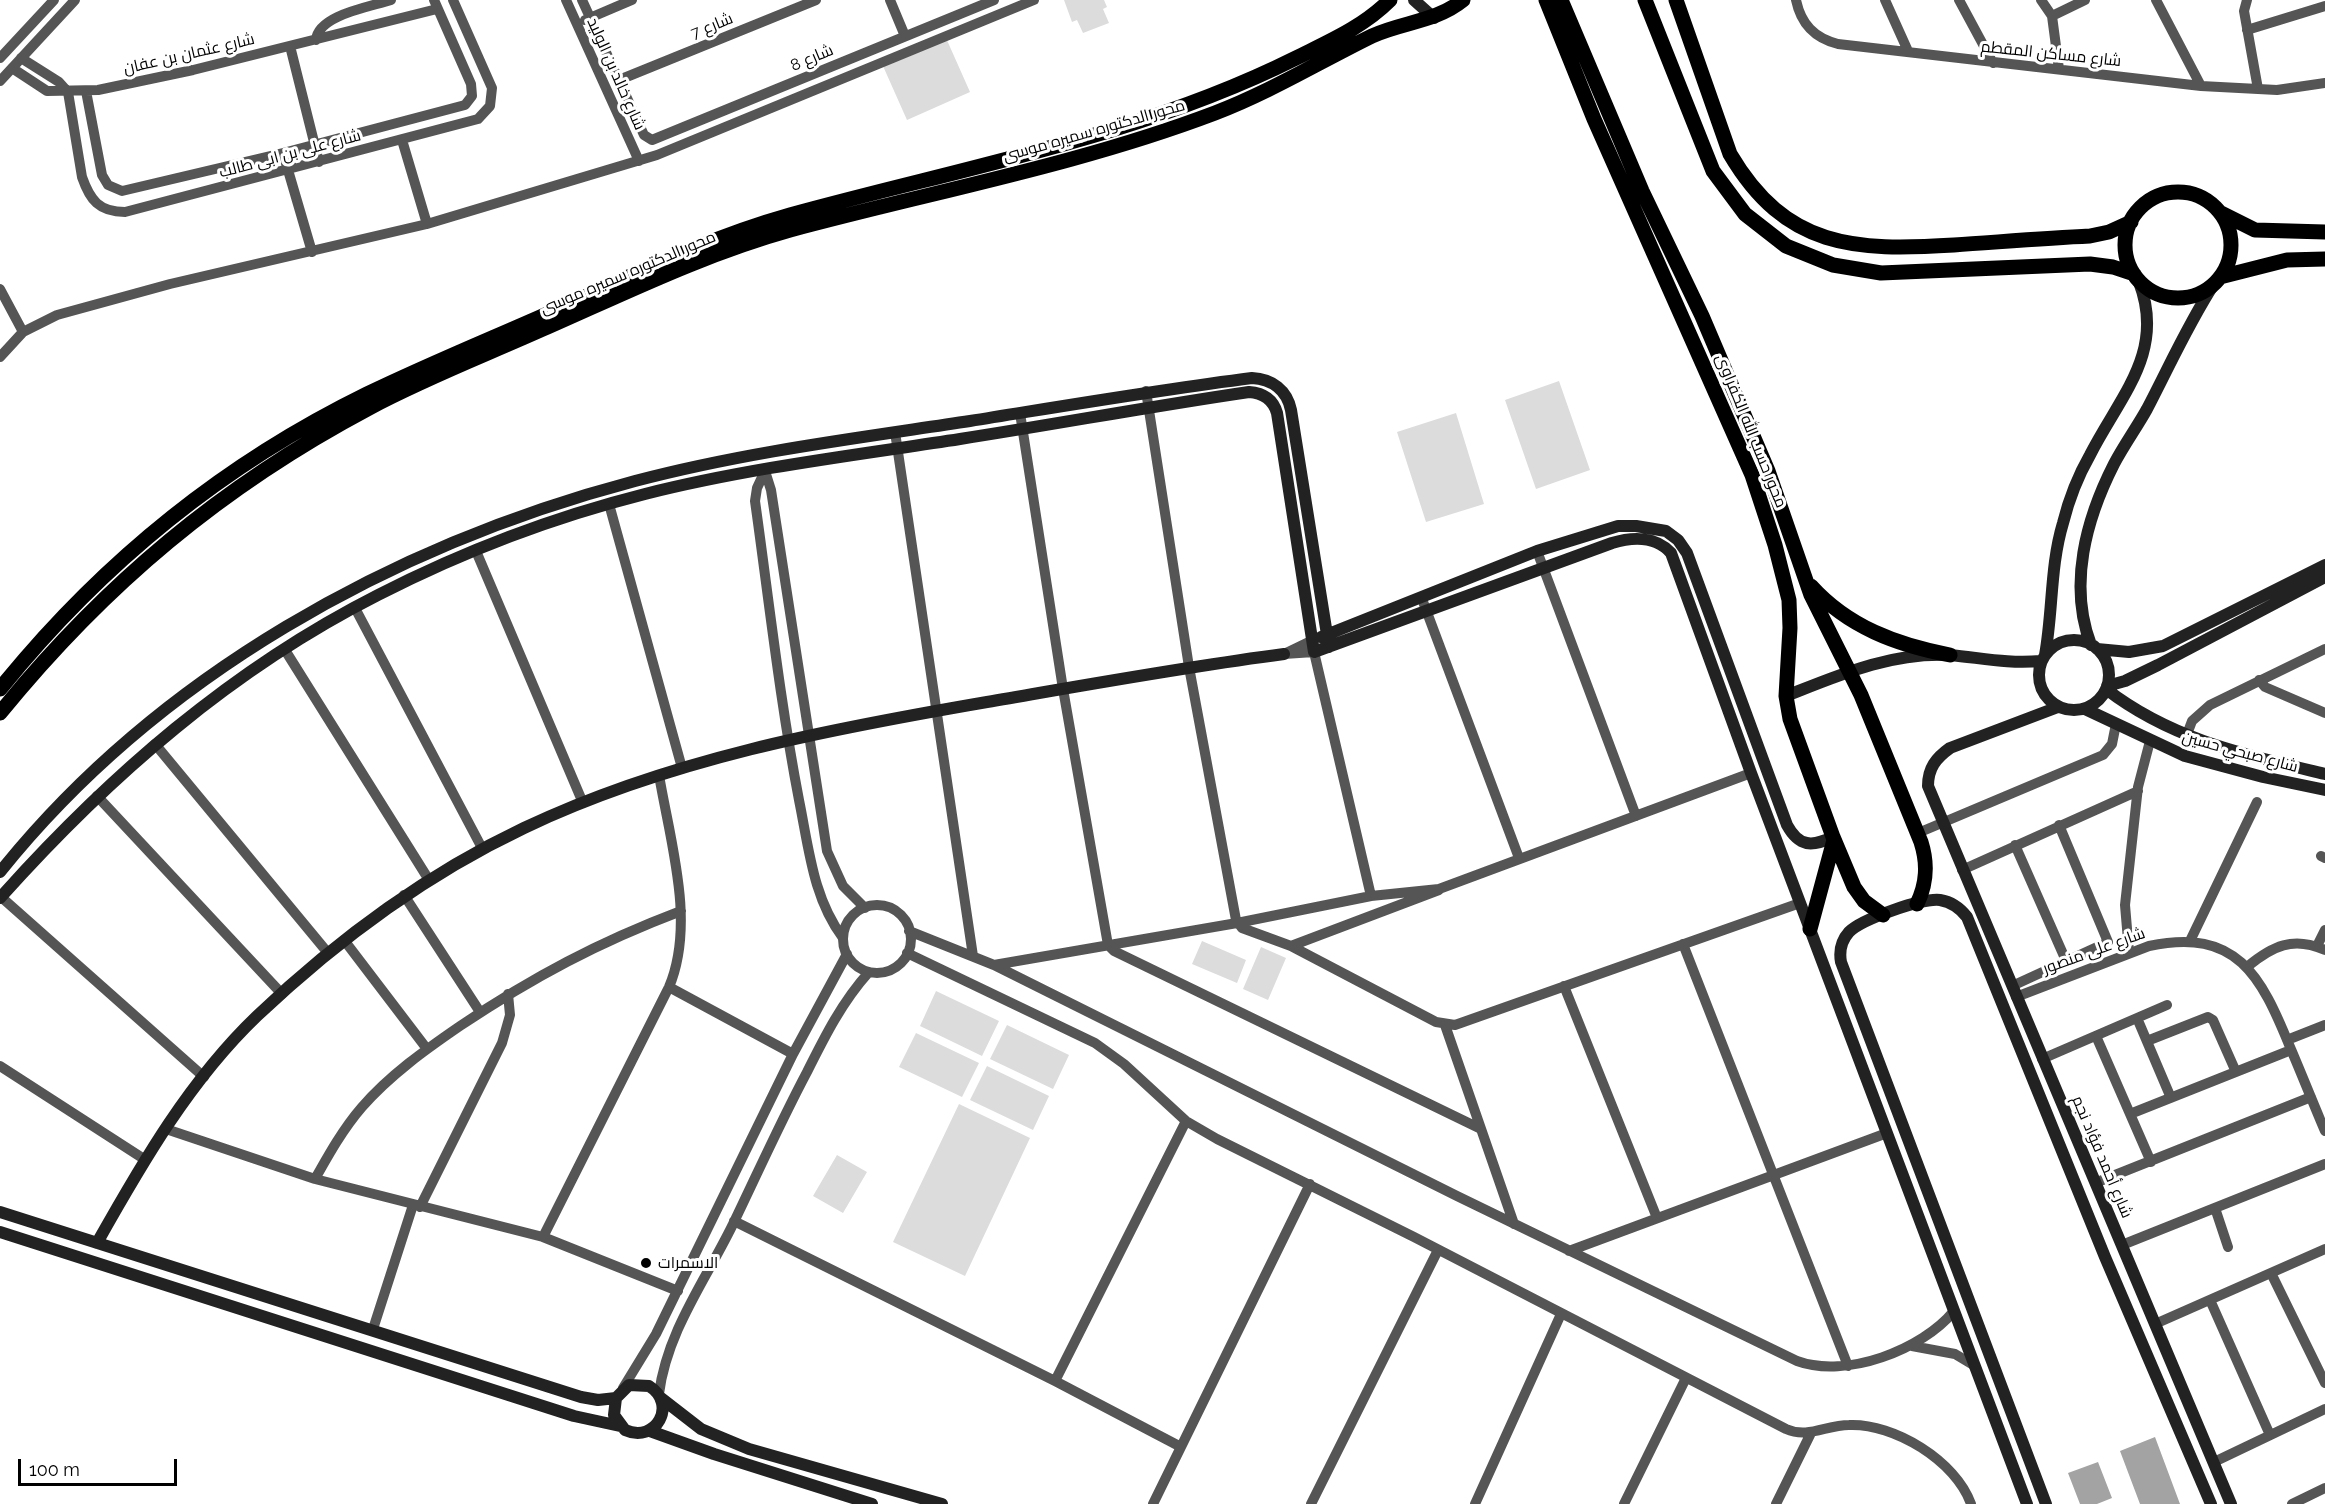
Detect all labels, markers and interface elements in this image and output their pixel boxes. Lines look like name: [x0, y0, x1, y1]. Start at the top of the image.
street label: شارع 7: [688, 9, 736, 43]
street label: شارع خالد بن الوليد: [583, 15, 649, 133]
street label: شارع عثمان بن عفان: [122, 30, 256, 78]
street label: شارع مساكن المقطم: [1980, 37, 2122, 71]
street label: شارع 8: [788, 40, 836, 76]
street label: محور الدكتوره سميره موسى: [1001, 96, 1187, 166]
street label: شارع على بن ابى طالب: [217, 126, 363, 182]
street label: محور الدكتوره سميره موسى: [537, 227, 719, 319]
street label: محور حسب الله الكفراوى: [1711, 351, 1791, 511]
street label: شارع صبحي حسين: [2180, 727, 2300, 777]
street label: شارع على منصور: [2040, 924, 2148, 978]
street label: شارع أحمد فؤاد نجم: [2068, 1093, 2136, 1221]
place label: الاسمرات: [658, 1253, 718, 1273]
marker: الاسمرات: [639, 1256, 653, 1270]
scale bar: [21, 1447, 180, 1485]
text: 100 m: [29, 1459, 80, 1480]

